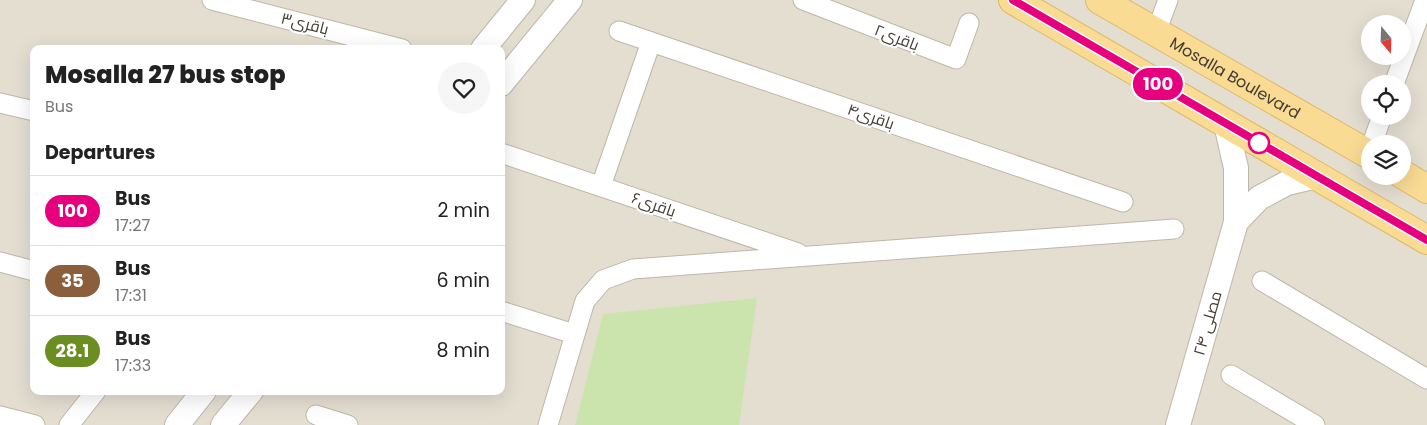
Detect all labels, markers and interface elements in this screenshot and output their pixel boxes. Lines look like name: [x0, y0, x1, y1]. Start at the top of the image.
street label: باقری۳: [278, 6, 331, 41]
north arrow: [1361, 15, 1411, 65]
map controls: [1361, 15, 1411, 185]
street label: باقری۲: [871, 18, 923, 56]
street label: Mosalla Boulevard: [1166, 32, 1305, 125]
text: Mosalla 27 bus stop: [45, 58, 285, 91]
button: heart: [438, 62, 490, 114]
line badge: 100: [1129, 68, 1187, 100]
text: 100: [1143, 71, 1173, 96]
button: locate: [1361, 75, 1411, 125]
text: Bus: [45, 95, 73, 118]
street label: باقری۴: [844, 98, 897, 135]
unlabelled marker: [1248, 132, 1270, 154]
button: layers: [1361, 135, 1411, 185]
text: Departures: [45, 139, 155, 166]
text: Bus: [115, 185, 151, 212]
street label: باقری۶: [629, 186, 679, 223]
text: 2 min: [438, 197, 490, 224]
text: 100: [57, 198, 88, 223]
text: 17:27: [115, 214, 150, 237]
text: Bus: [115, 255, 151, 282]
text: 6 min: [436, 267, 490, 294]
text: 35: [61, 268, 84, 293]
text: 17:31: [115, 284, 147, 307]
street label: مصلی ۲۴: [1187, 288, 1228, 358]
text: Bus: [115, 325, 151, 352]
text: 8 min: [437, 337, 490, 364]
text: 28.1: [56, 338, 89, 363]
text: 17:33: [115, 354, 151, 377]

